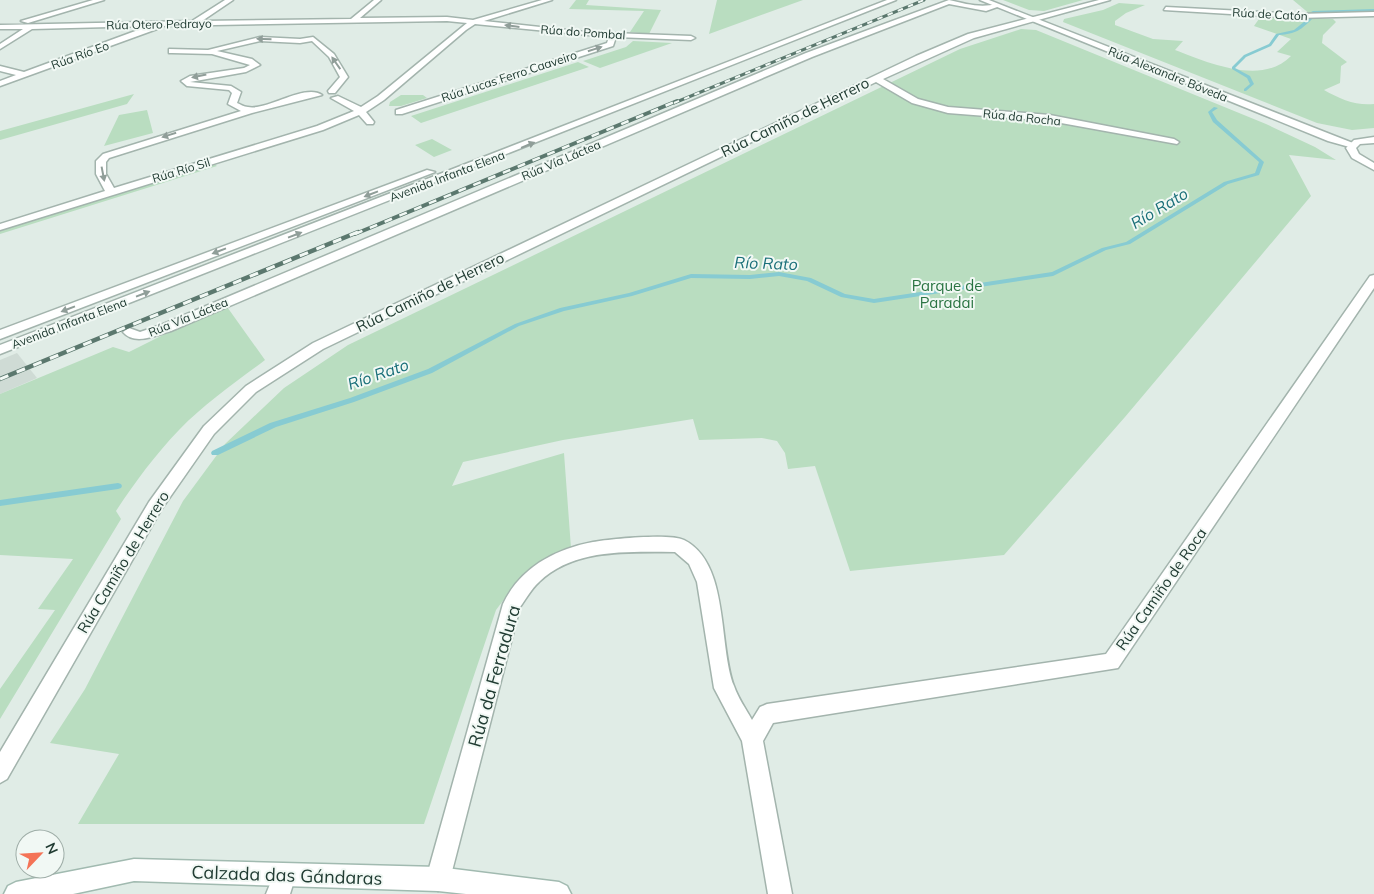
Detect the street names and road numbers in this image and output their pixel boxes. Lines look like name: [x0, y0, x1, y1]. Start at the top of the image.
street label: Rúa de Catón: [1232, 5, 1308, 23]
street label: Rúa Otero Pedrayo: [106, 16, 212, 32]
street label: Rúa do Pombal: [540, 22, 626, 42]
street label: Rúa Río Eo: [49, 38, 111, 72]
street label: Rúa Alexandre Bóveda: [1106, 43, 1230, 105]
street label: Rúa Lucas Ferro Caaveiro: [439, 47, 579, 105]
street label: Rúa Camiño de Herrero: [718, 73, 872, 161]
street label: Rúa da Rocha: [982, 105, 1062, 129]
street label: Rúa Vía Láctea: [519, 137, 603, 183]
street label: Avenida Infanta Elena: [387, 147, 507, 205]
street label: Rúa Río Sil: [150, 154, 212, 186]
street label: Rúa Camiño de Herrero: [353, 248, 507, 336]
street label: Avenida Infanta Elena: [9, 294, 129, 352]
street label: Rúa Vía Láctea: [146, 294, 230, 340]
street label: Rúa Camiño de Herrero: [73, 487, 173, 637]
street label: Rúa Camiño de Roca: [1112, 524, 1210, 654]
street label: Rúa da Ferradura: [463, 602, 525, 750]
street label: Calzada das Gándaras: [191, 860, 383, 890]

